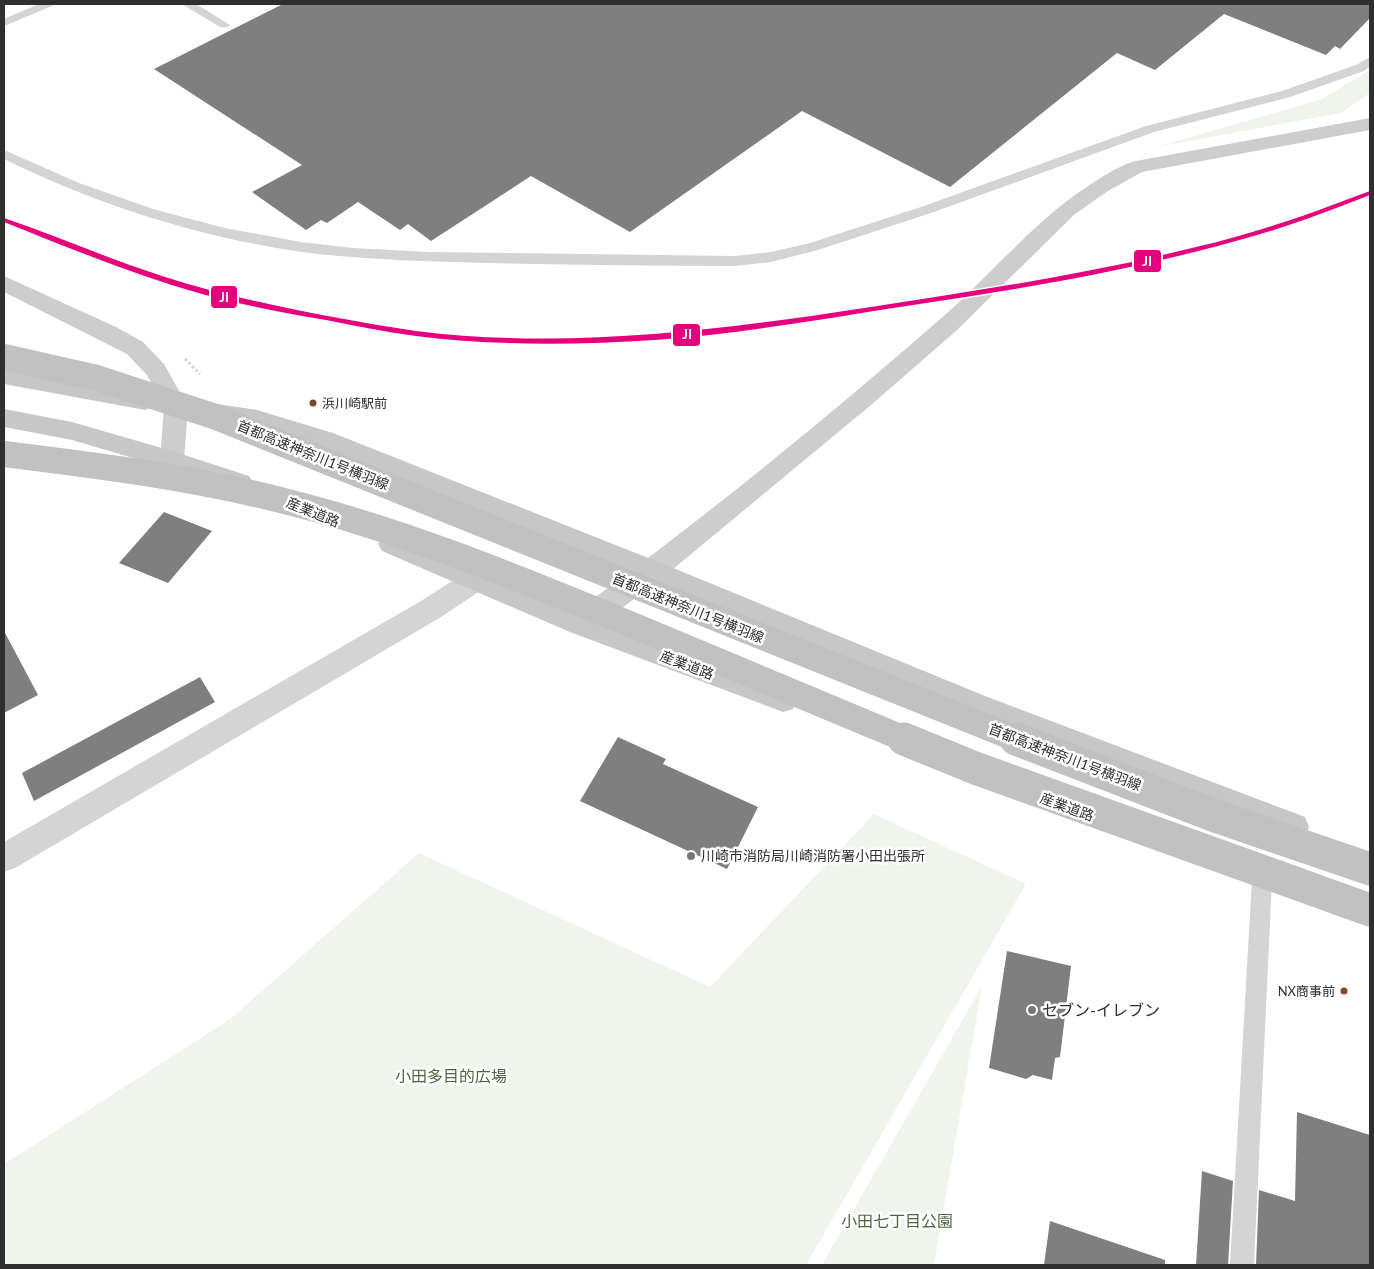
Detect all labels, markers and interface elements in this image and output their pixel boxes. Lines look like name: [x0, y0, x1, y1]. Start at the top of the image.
line badge: JI: [1133, 249, 1162, 273]
text: JI: [1142, 252, 1152, 269]
line badge: JI: [210, 285, 238, 309]
text: JI: [219, 288, 229, 305]
line badge: JI: [672, 323, 701, 347]
text: JI: [682, 325, 692, 342]
place label: 浜川崎駅前: [322, 395, 387, 411]
marker: 浜川崎駅前: [308, 398, 318, 408]
street label: 首都高速神奈川1号横羽線: [235, 416, 392, 493]
street label: 産業道路: [284, 493, 342, 530]
street label: 首都高速神奈川1号横羽線: [610, 569, 767, 646]
street label: 産業道路: [658, 647, 716, 683]
street label: 首都高速神奈川1号横羽線: [986, 720, 1144, 794]
street label: 産業道路: [1038, 789, 1096, 824]
place label: 川崎市消防局川崎消防署小田出張所: [701, 847, 925, 864]
marker: 川崎市消防局川崎消防署小田出張所: [685, 850, 697, 862]
place label: NX商事前: [1278, 983, 1335, 999]
marker: NX商事前: [1339, 986, 1349, 996]
place label: セブン-イレブン: [1042, 1000, 1160, 1019]
marker: セブン-イレブン: [1026, 1004, 1038, 1016]
park label: 小田多目的広場: [395, 1066, 507, 1085]
park label: 小田七丁目公園: [841, 1211, 953, 1230]

